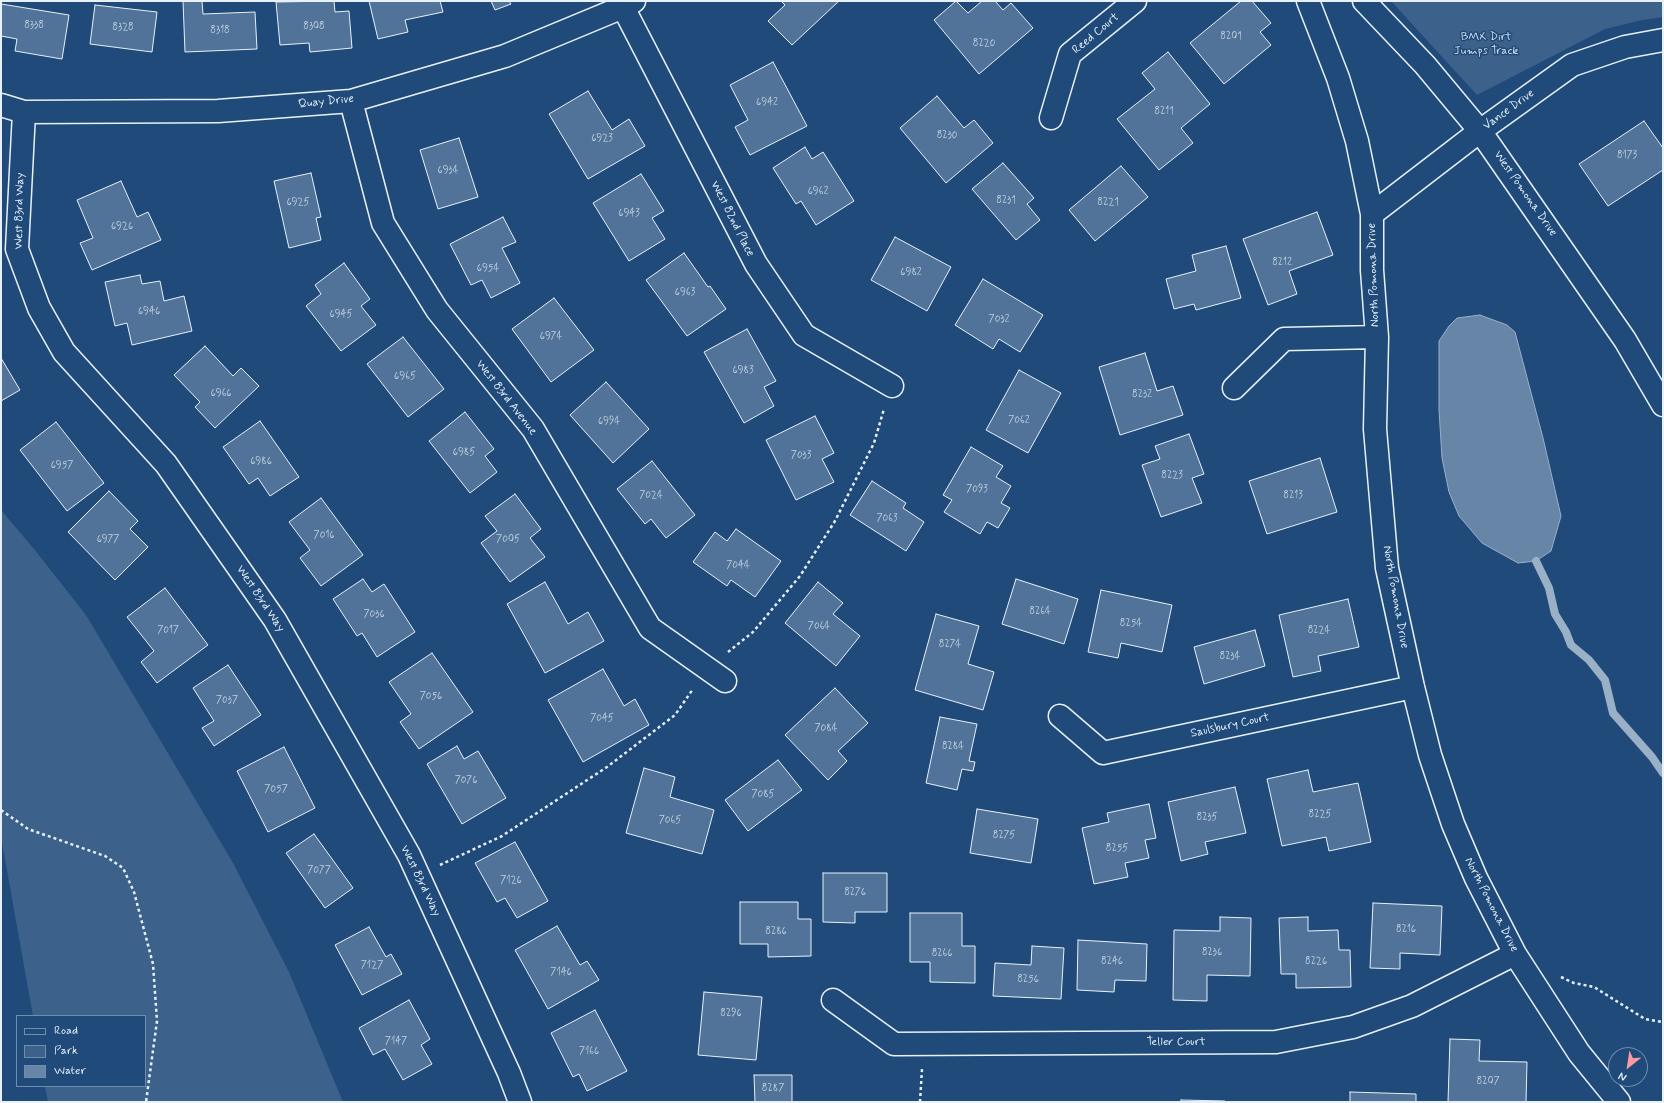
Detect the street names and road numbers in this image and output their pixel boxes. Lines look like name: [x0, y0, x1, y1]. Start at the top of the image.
street label: Reed Court: [1070, 10, 1122, 58]
street label: Vance Drive: [1481, 87, 1537, 133]
street label: Quay Drive: [297, 92, 355, 112]
street label: West Pomona Drive: [1490, 149, 1560, 239]
street label: West 83rd Way: [12, 172, 28, 250]
street label: West 82nd Place: [707, 179, 757, 259]
street label: North Pomona Drive: [1365, 223, 1383, 327]
street label: West 83rd Avenue: [472, 358, 540, 438]
street label: North Pomona Drive: [1379, 544, 1411, 650]
street label: West 83rd Way: [233, 563, 287, 635]
street label: Saulsbury Court: [1189, 711, 1271, 741]
street label: West 83rd Way: [397, 843, 443, 919]
street label: North Pomona Drive: [1461, 855, 1521, 955]
street label: Teller Court: [1147, 1035, 1205, 1049]

